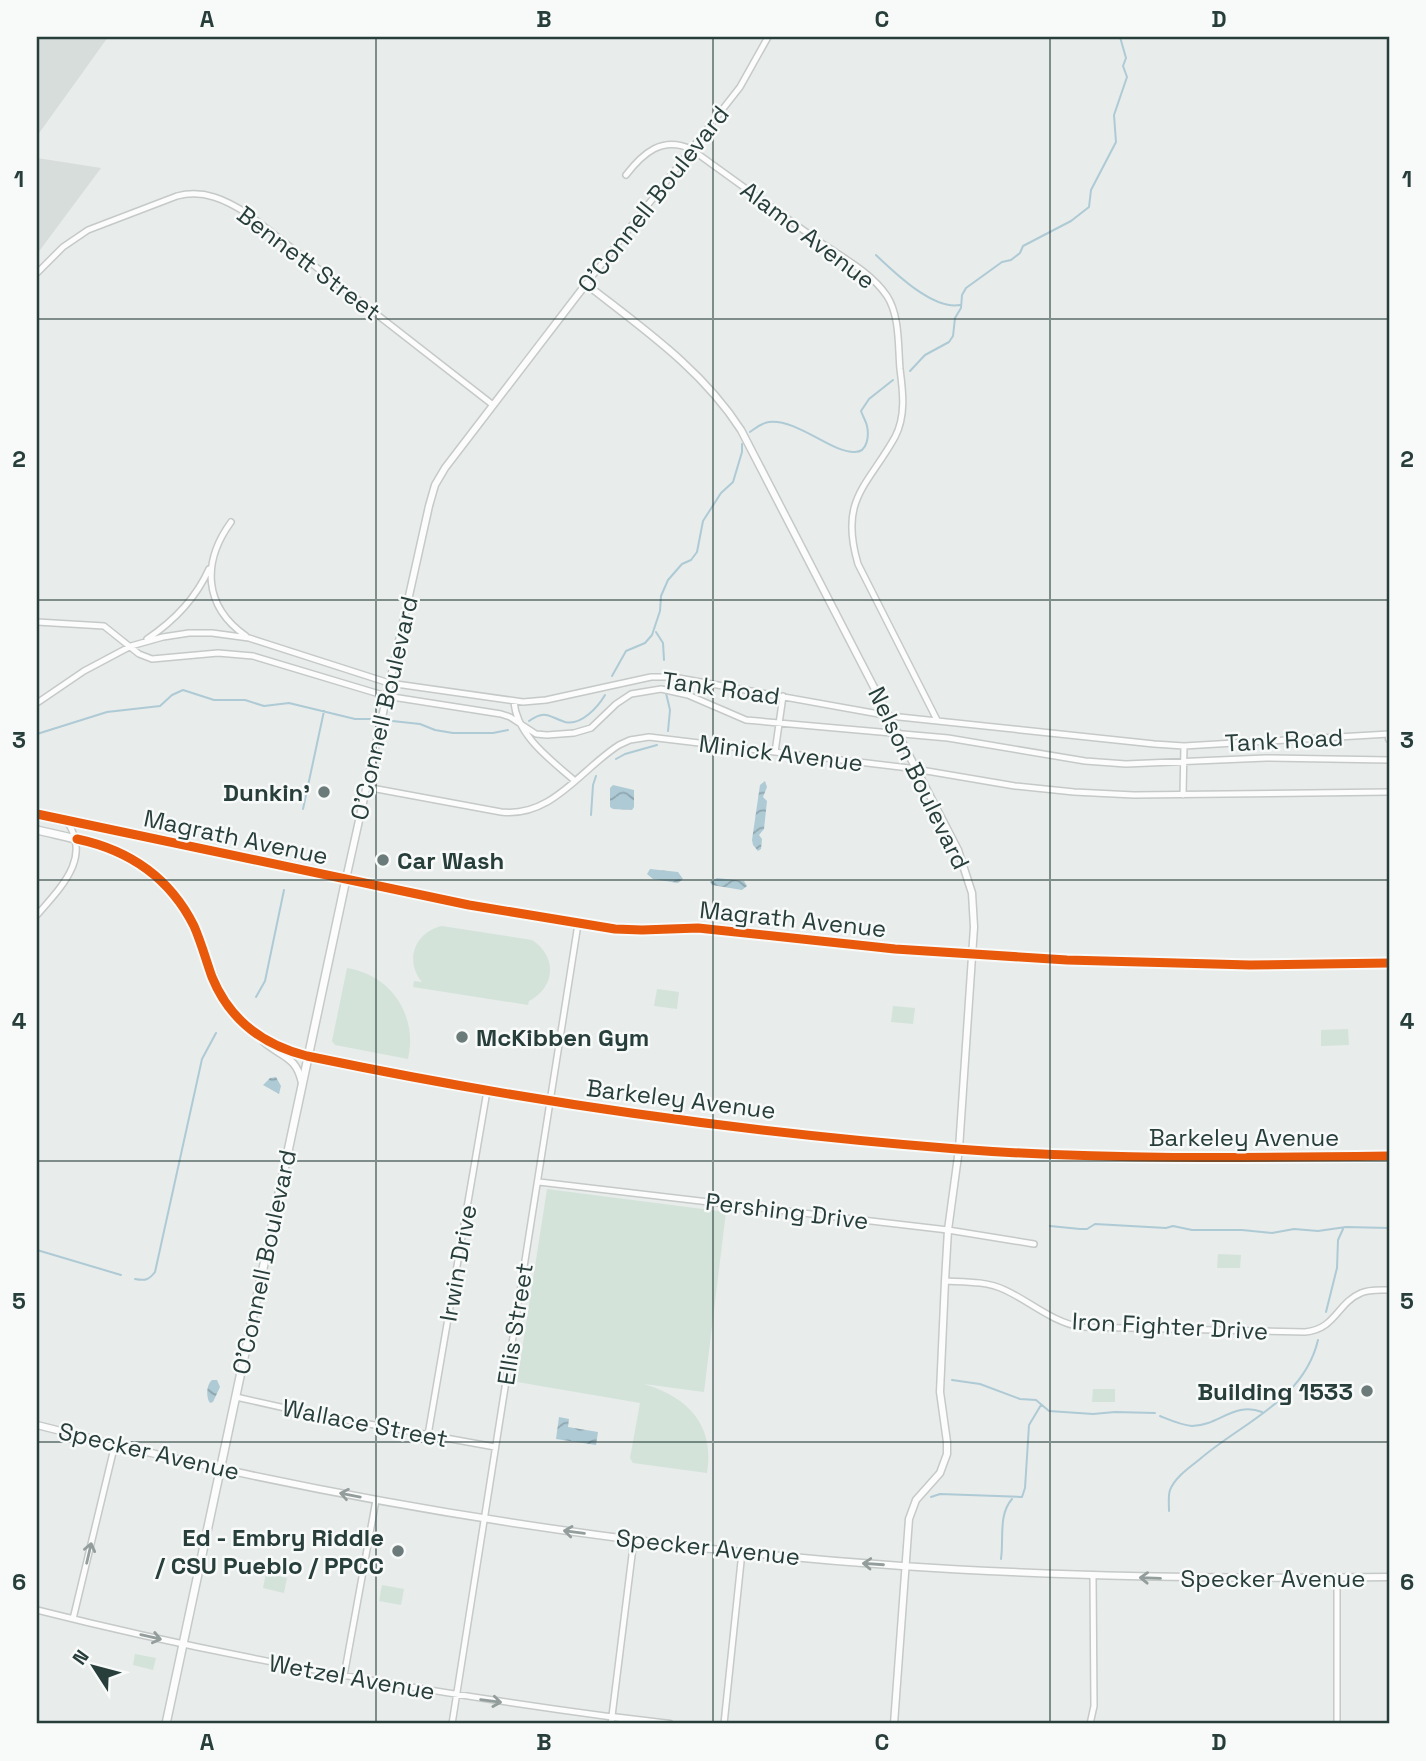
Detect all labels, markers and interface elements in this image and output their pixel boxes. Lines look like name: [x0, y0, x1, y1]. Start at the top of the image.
text: A: [200, 4, 215, 34]
text: B: [536, 4, 552, 34]
text: C: [875, 4, 889, 34]
text: D: [1211, 4, 1227, 34]
street label: O'Connell Boulevard: [570, 99, 736, 299]
text: 1: [14, 164, 24, 194]
text: 1: [1402, 164, 1412, 194]
street label: Alamo Avenue: [734, 174, 882, 296]
street label: Bennett Street: [231, 199, 387, 327]
text: 2: [12, 444, 26, 474]
text: 2: [1400, 444, 1414, 474]
street label: O'Connell Boulevard: [343, 593, 425, 823]
street label: Tank Road: [660, 664, 782, 712]
street label: Nelson Boulevard: [861, 681, 977, 875]
street label: Tank Road: [1224, 721, 1344, 759]
text: 3: [12, 725, 26, 755]
text: 3: [1400, 725, 1414, 755]
street label: Minick Avenue: [697, 728, 865, 778]
place label: Dunkin': [223, 777, 310, 808]
marker: Dunkin': [316, 784, 332, 800]
street label: Magrath Avenue: [141, 802, 331, 872]
place label: Car Wash: [397, 845, 504, 876]
marker: Car Wash: [375, 852, 391, 868]
street label: Magrath Avenue: [698, 894, 888, 944]
text: 4: [12, 1006, 27, 1036]
text: 4: [1400, 1006, 1415, 1036]
place label: McKibben Gym: [476, 1022, 649, 1053]
marker: McKibben Gym: [454, 1029, 470, 1045]
street label: Barkeley Avenue: [585, 1072, 777, 1126]
street label: Barkeley Avenue: [1149, 1122, 1339, 1153]
street label: O'Connell Boulevard: [225, 1147, 303, 1377]
street label: Pershing Drive: [704, 1186, 870, 1236]
street label: Irwin Drive: [432, 1202, 484, 1324]
street label: Ellis Street: [490, 1261, 540, 1387]
text: 5: [12, 1286, 26, 1316]
text: 5: [1400, 1286, 1414, 1316]
street label: Iron Fighter Drive: [1071, 1305, 1269, 1347]
place label: Building 1533: [1197, 1376, 1353, 1407]
marker: Building 1533: [1359, 1383, 1375, 1399]
street label: Wallace Street: [280, 1392, 450, 1454]
street label: Specker Avenue: [55, 1415, 243, 1487]
one-way arrow: [339, 1488, 362, 1501]
place label: Ed - Embry Riddle / CSU Pueblo / PPCC: [154, 1522, 384, 1581]
street label: Specker Avenue: [614, 1522, 802, 1572]
one-way arrow: [563, 1525, 586, 1538]
one-way arrow: [83, 1542, 96, 1565]
marker: Ed - Embry Riddle / CSU Pueblo / PPCC: [390, 1543, 406, 1559]
one-way arrow: [863, 1557, 885, 1570]
street label: Specker Avenue: [1181, 1563, 1365, 1594]
text: 6: [12, 1567, 26, 1597]
text: 6: [1400, 1567, 1414, 1597]
one-way arrow: [1138, 1571, 1161, 1584]
one-way arrow: [139, 1631, 162, 1645]
north arrow: [60, 1632, 130, 1702]
text: N: [67, 1645, 95, 1670]
street label: Wetzel Avenue: [266, 1647, 438, 1707]
one-way arrow: [479, 1694, 502, 1707]
text: A: [200, 1727, 215, 1757]
text: B: [536, 1727, 552, 1757]
text: C: [875, 1727, 889, 1757]
text: D: [1211, 1727, 1227, 1757]

